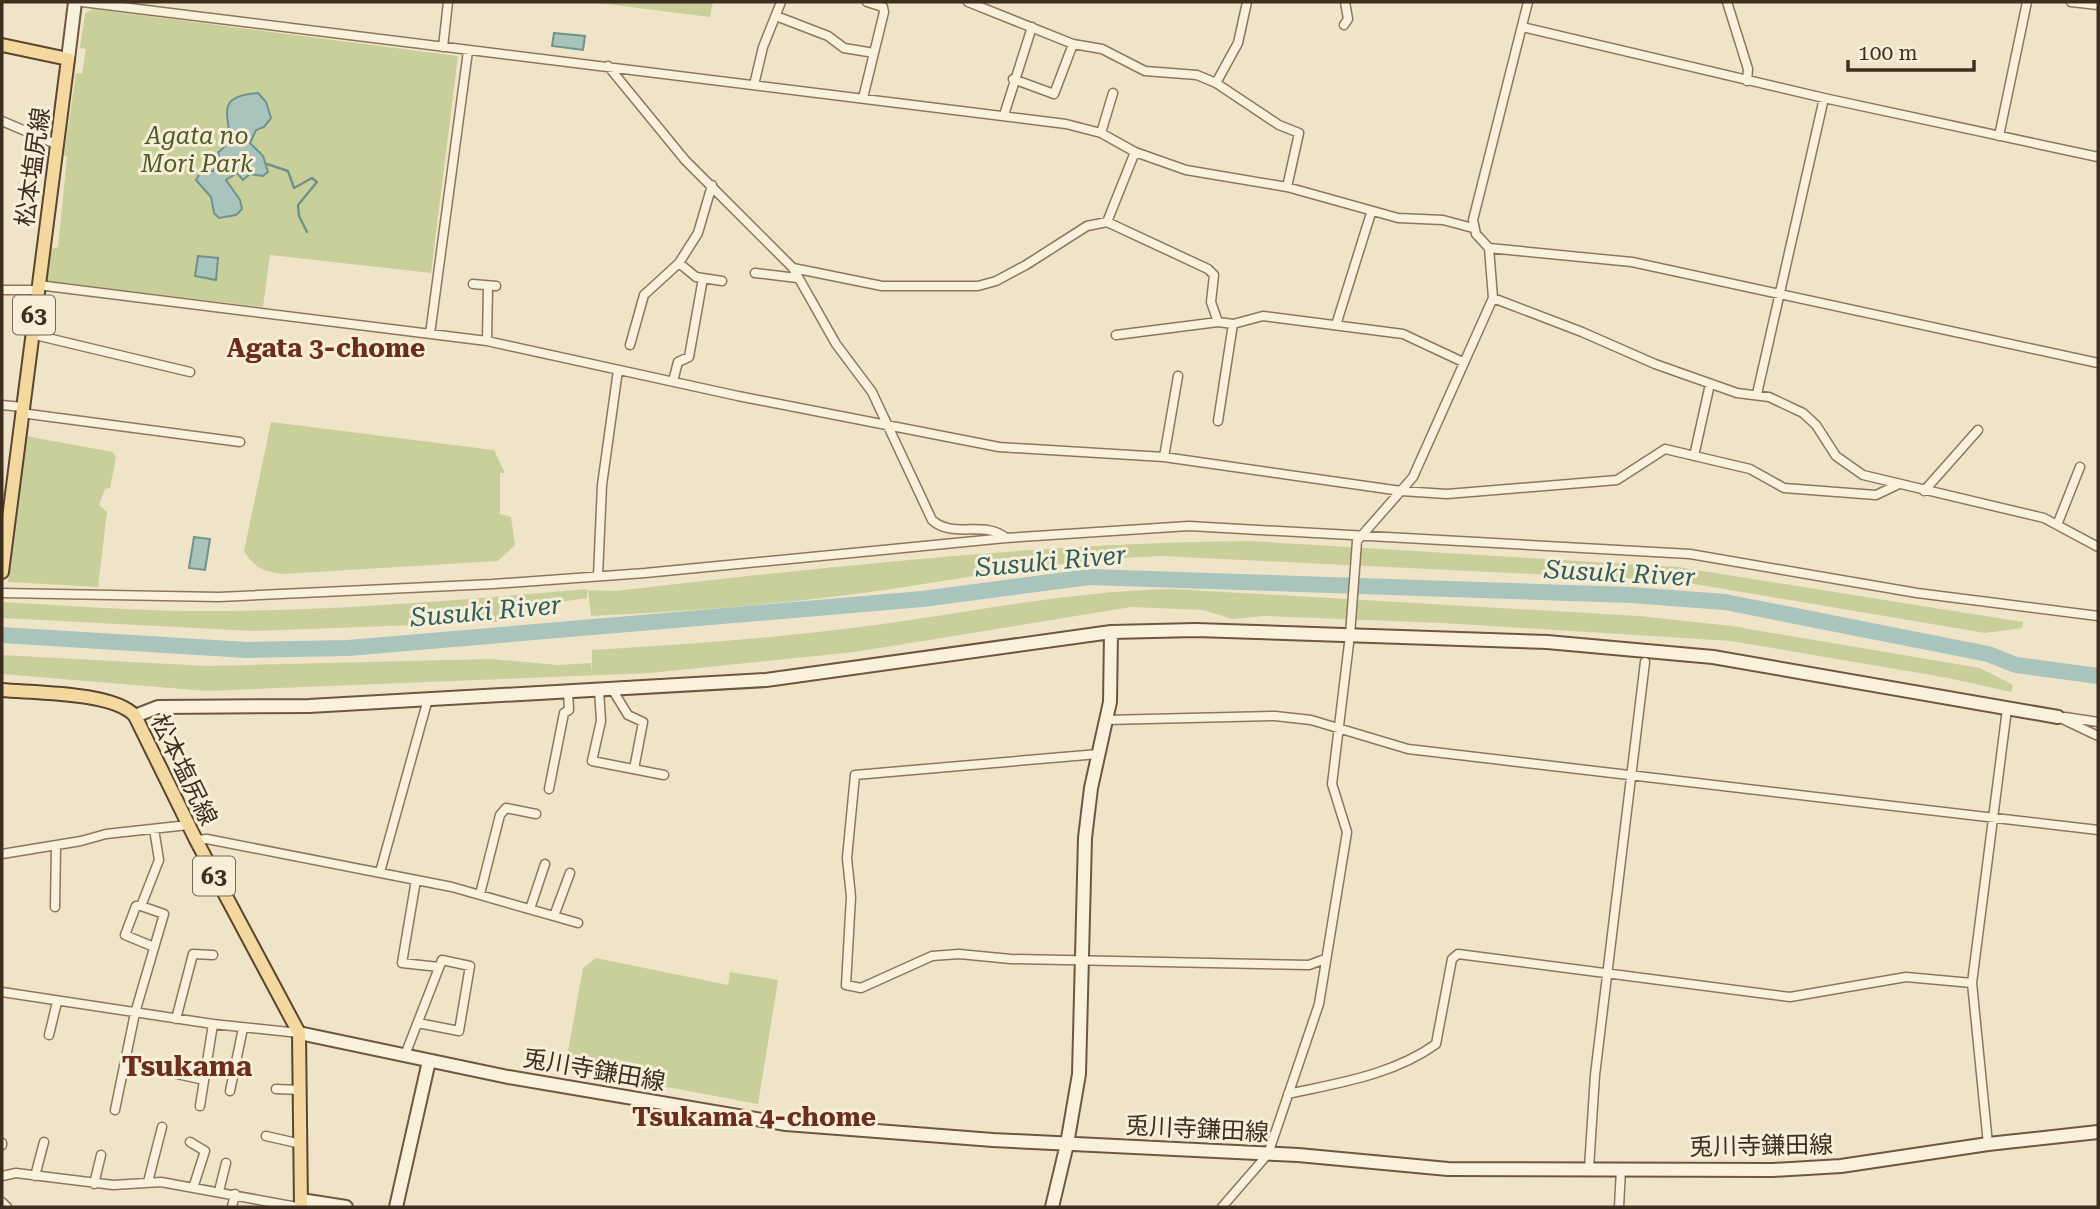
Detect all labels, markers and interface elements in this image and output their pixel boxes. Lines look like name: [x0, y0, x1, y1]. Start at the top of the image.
scale bar: [1848, 28, 1974, 72]
text: 100 m: [1858, 41, 1918, 65]
street label: 松本塩尻線: [11, 106, 55, 228]
park label: Agata no Mori Park: [140, 122, 253, 178]
road number: 63: [13, 296, 55, 334]
district label: Agata 3-chome: [227, 333, 425, 363]
water label: Susuki River: [973, 539, 1128, 583]
water label: Susuki River: [1543, 554, 1696, 592]
water label: Susuki River: [408, 589, 563, 633]
street label: 松本塩尻線: [145, 710, 223, 830]
road number: 63: [193, 856, 235, 896]
street label: 兎川寺鎌田線: [521, 1044, 667, 1096]
district label: Tsukama: [122, 1050, 253, 1083]
district label: Tsukama 4-chome: [632, 1102, 876, 1132]
street label: 兎川寺鎌田線: [1124, 1111, 1270, 1147]
street label: 兎川寺鎌田線: [1689, 1131, 1833, 1161]

